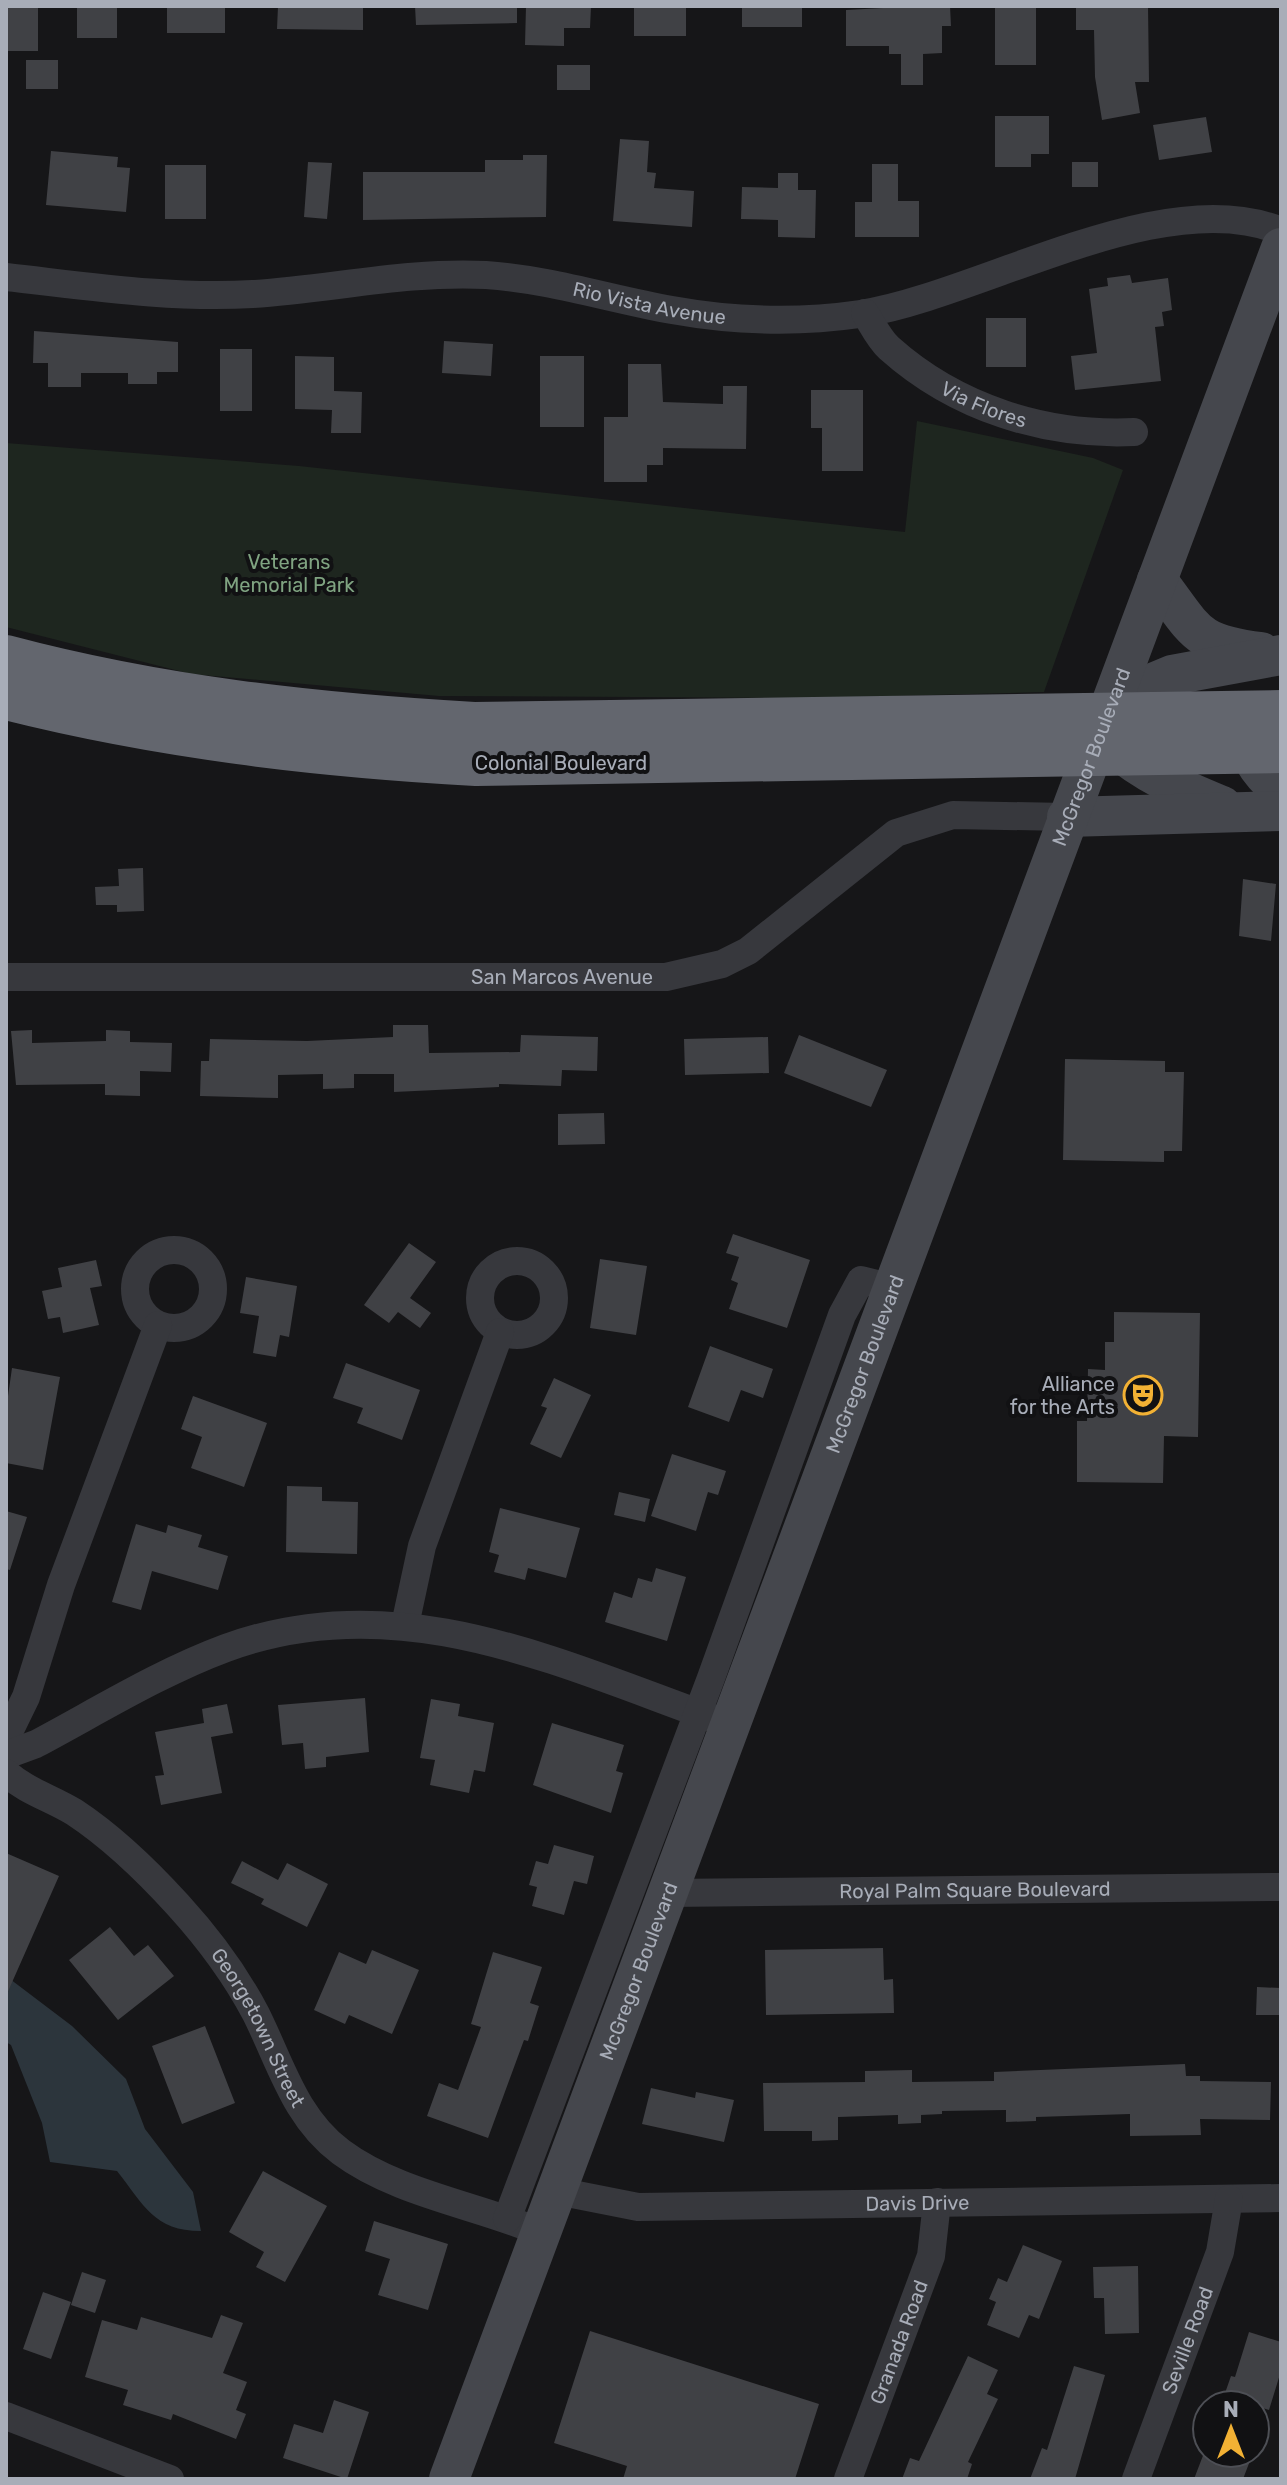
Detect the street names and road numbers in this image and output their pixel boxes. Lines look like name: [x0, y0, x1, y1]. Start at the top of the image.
street label: Rio Vista Avenue: [571, 277, 727, 329]
street label: Via Flores: [937, 376, 1029, 432]
street label: McGregor Boulevard: [1047, 664, 1135, 849]
street label: Colonial Boulevard: [475, 751, 647, 775]
street label: San Marcos Avenue: [471, 965, 653, 989]
street label: McGregor Boulevard: [821, 1272, 909, 1456]
street label: Royal Palm Square Boulevard: [839, 1877, 1111, 1903]
street label: McGregor Boulevard: [594, 1879, 683, 2064]
street label: Georgetown Street: [206, 1943, 310, 2112]
street label: Davis Drive: [865, 2190, 969, 2216]
street label: Granada Road: [865, 2277, 933, 2408]
street label: Seville Road: [1157, 2283, 1218, 2397]

